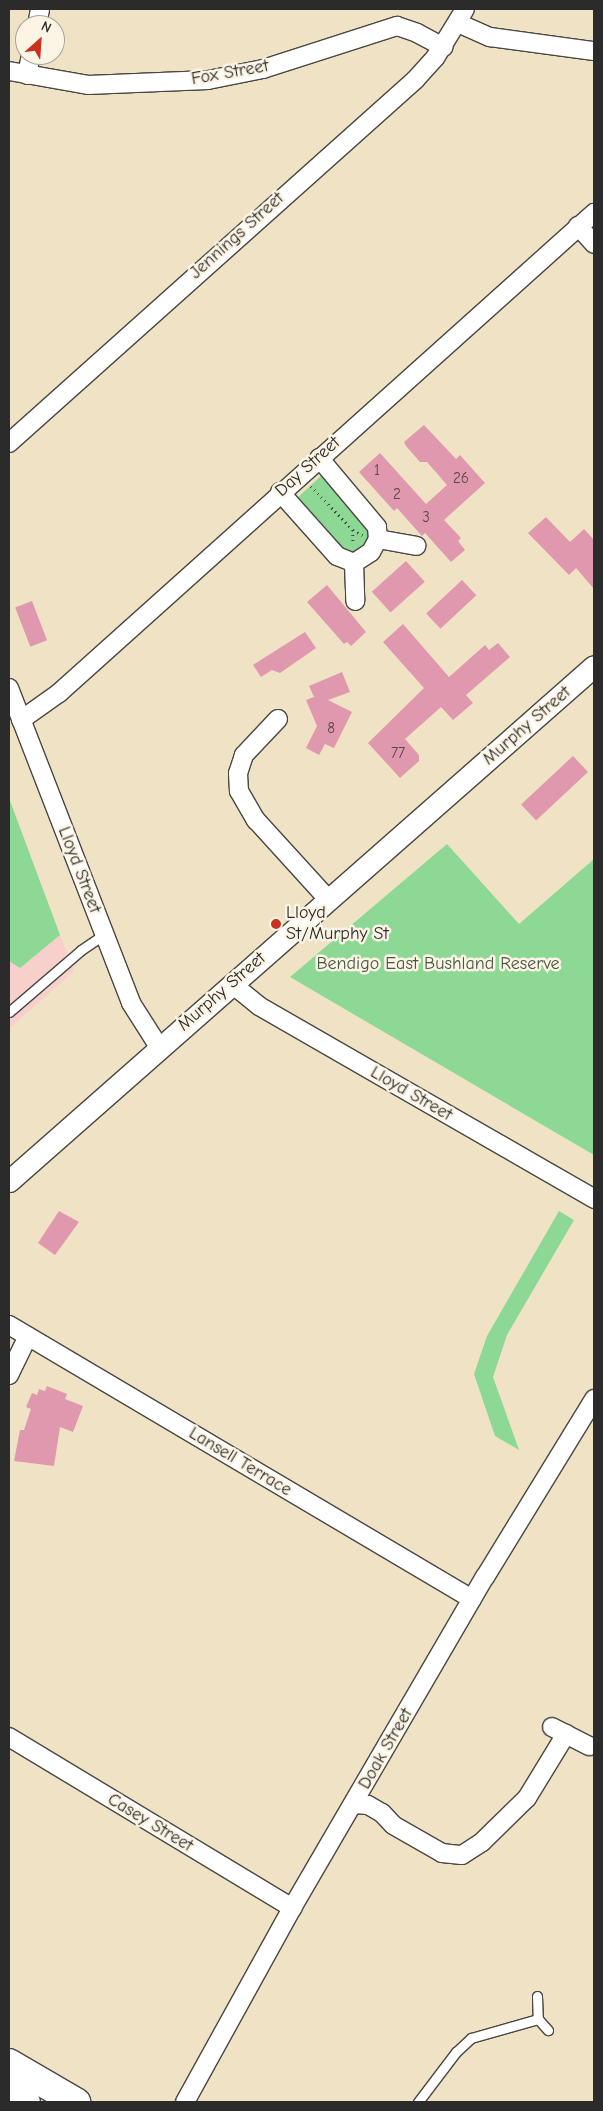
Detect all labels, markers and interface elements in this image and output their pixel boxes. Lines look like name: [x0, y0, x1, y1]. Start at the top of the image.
north arrow: [15, 15, 65, 65]
text: N: [39, 17, 54, 37]
street label: Fox Street: [190, 56, 270, 90]
street label: Jennings Street: [185, 188, 289, 284]
street label: Day Street: [271, 432, 345, 502]
house number: 1: [374, 462, 380, 480]
house number: 26: [453, 470, 469, 488]
house number: 2: [393, 486, 401, 504]
house number: 3: [422, 509, 430, 527]
street label: Murphy Street: [478, 682, 576, 770]
house number: 8: [327, 720, 335, 738]
house number: 77: [391, 745, 405, 763]
street label: Lloyd Street: [53, 824, 105, 916]
place label: Lloyd St/Murphy St: [286, 903, 389, 946]
marker: Lloyd St/Murphy St: [270, 918, 282, 930]
street label: Murphy Street: [173, 948, 271, 1036]
park label: Bendigo East Bushland Reserve: [316, 953, 560, 975]
street label: Lloyd Street: [366, 1062, 456, 1126]
street label: Lansell Terrace: [185, 1423, 295, 1501]
street label: Doak Street: [354, 1705, 418, 1793]
street label: Casey Street: [103, 1789, 197, 1857]

